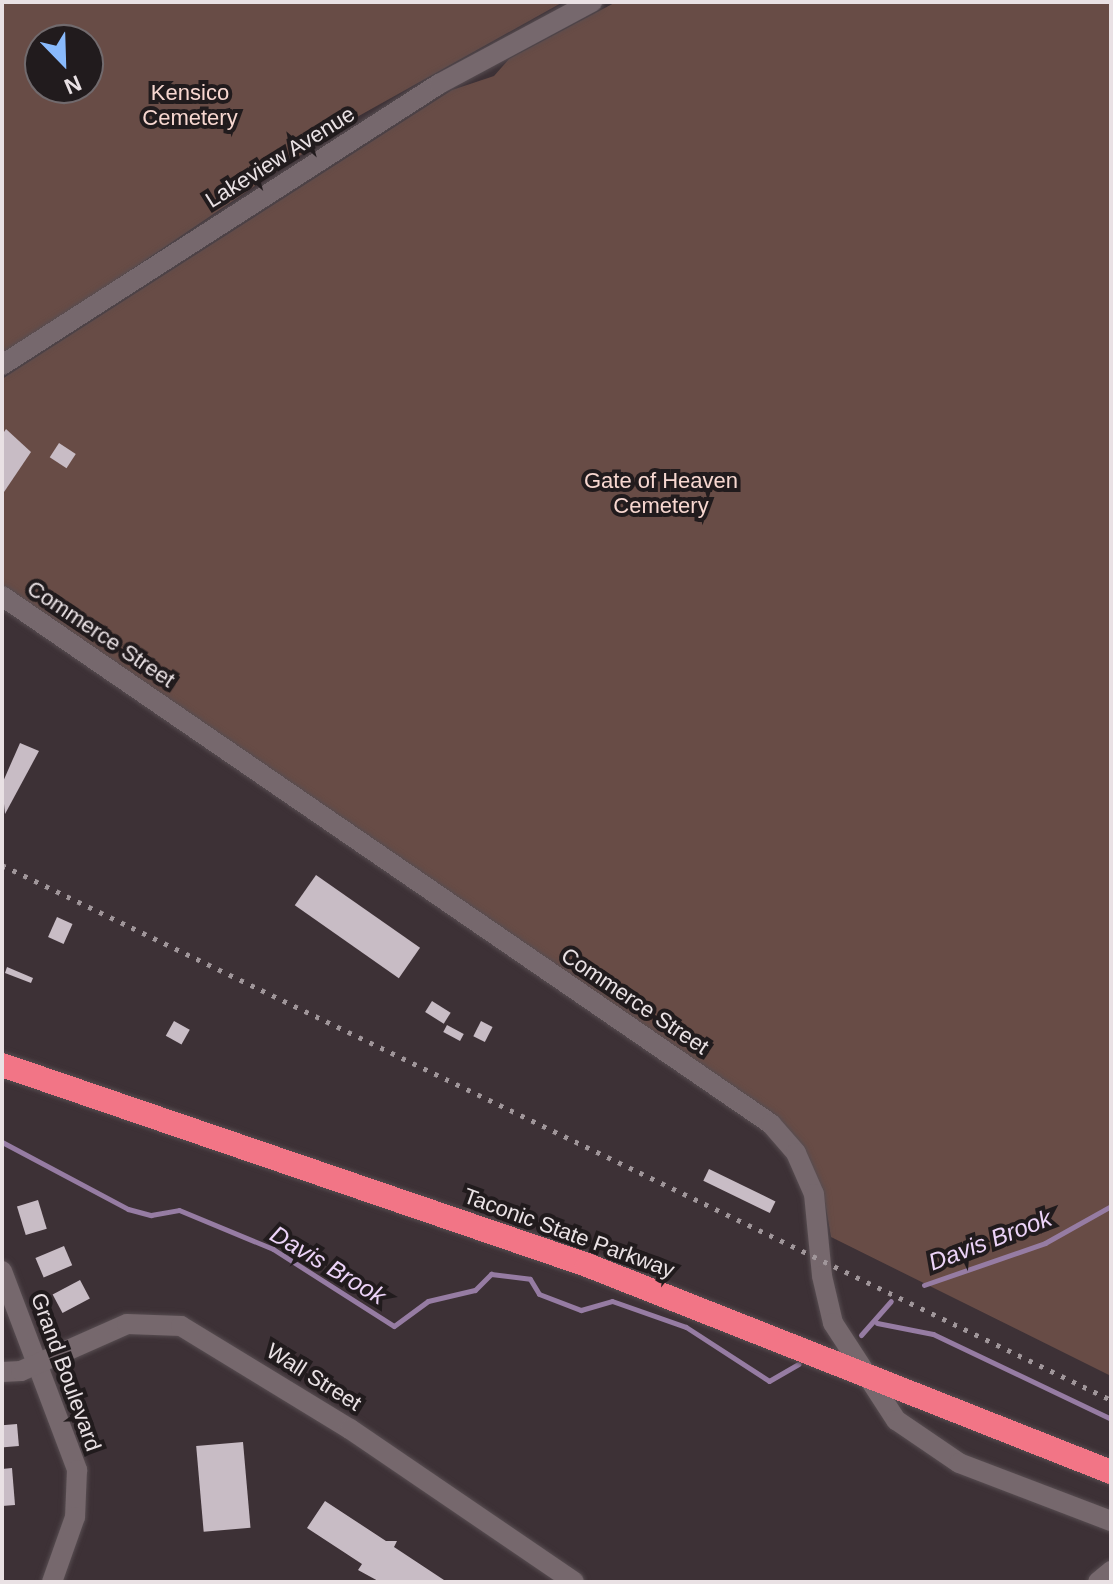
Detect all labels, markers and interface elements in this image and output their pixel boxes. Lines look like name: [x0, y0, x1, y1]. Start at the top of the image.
north arrow: [24, 24, 104, 104]
text: N: [61, 70, 85, 99]
park label: Kensico Cemetery: [142, 79, 238, 130]
street label: Lakeview Avenue: [200, 100, 360, 214]
park label: Gate of Heaven Cemetery: [584, 467, 738, 518]
street label: Commerce Street: [22, 575, 180, 693]
street label: Commerce Street: [556, 942, 714, 1060]
street label: Taconic State Parkway: [460, 1183, 678, 1283]
water label: Davis Brook: [924, 1203, 1056, 1277]
water label: Davis Brook: [265, 1219, 391, 1311]
street label: Grand Boulevard: [25, 1289, 107, 1455]
street label: Wall Street: [262, 1338, 366, 1416]

